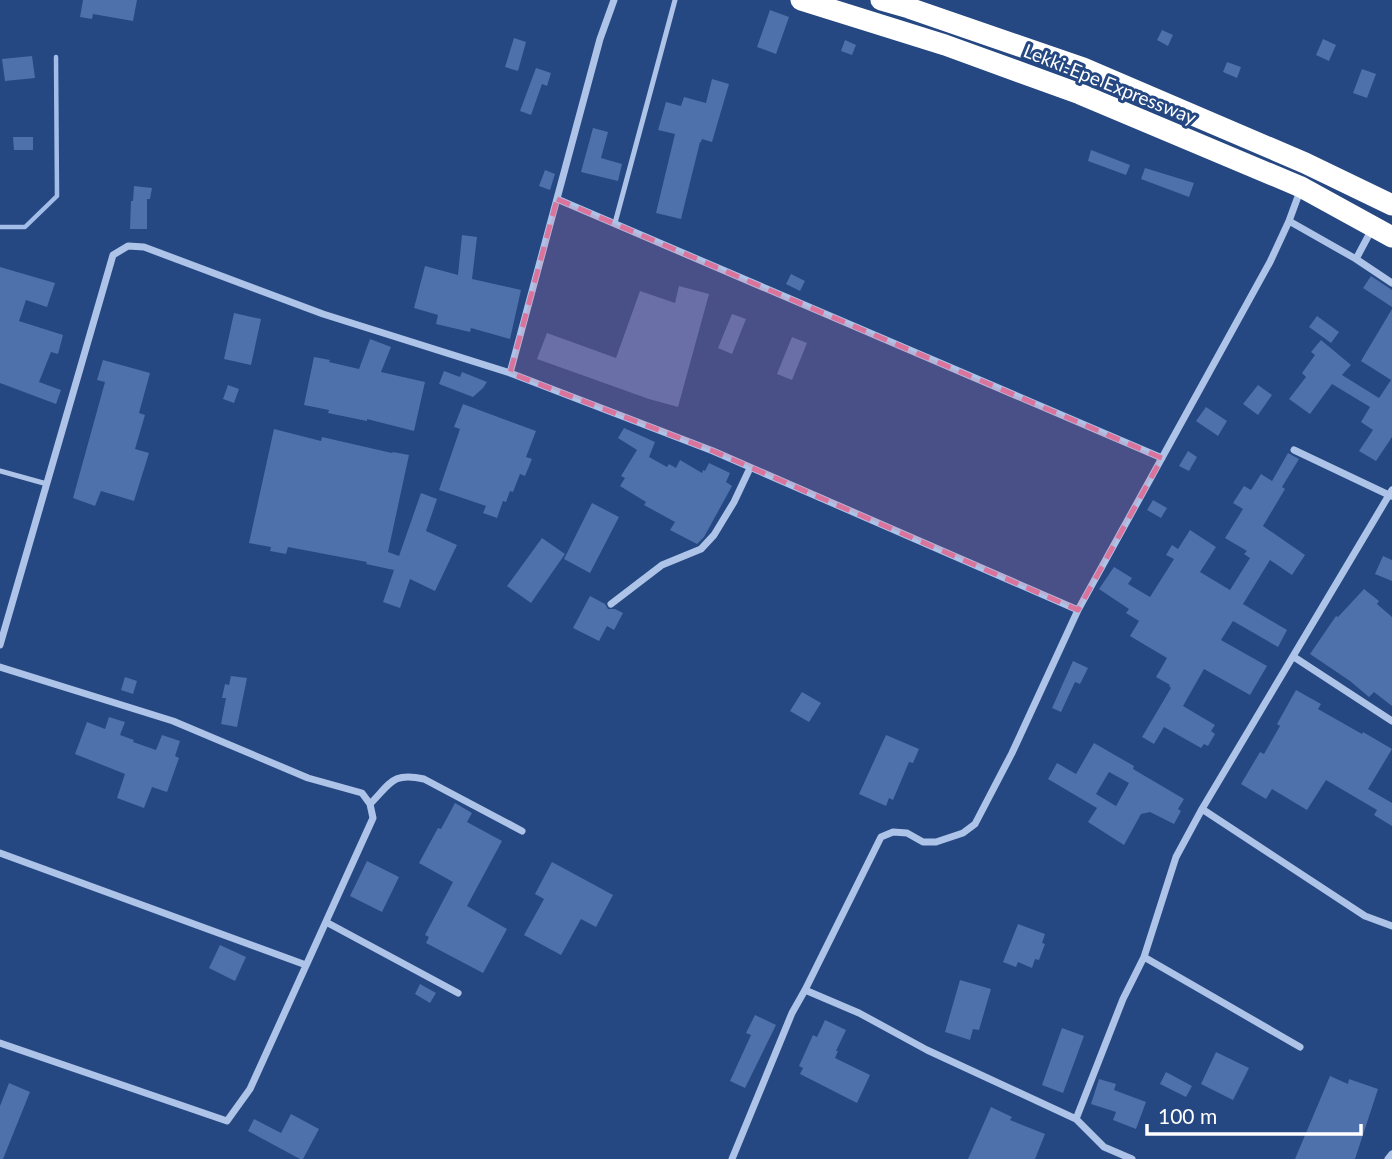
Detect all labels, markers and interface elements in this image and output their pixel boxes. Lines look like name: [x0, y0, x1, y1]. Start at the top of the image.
street label: Lekki-Epe Expressway: [1020, 38, 1200, 129]
scale bar: [1147, 1092, 1360, 1136]
text: 100 m: [1158, 1103, 1217, 1128]

